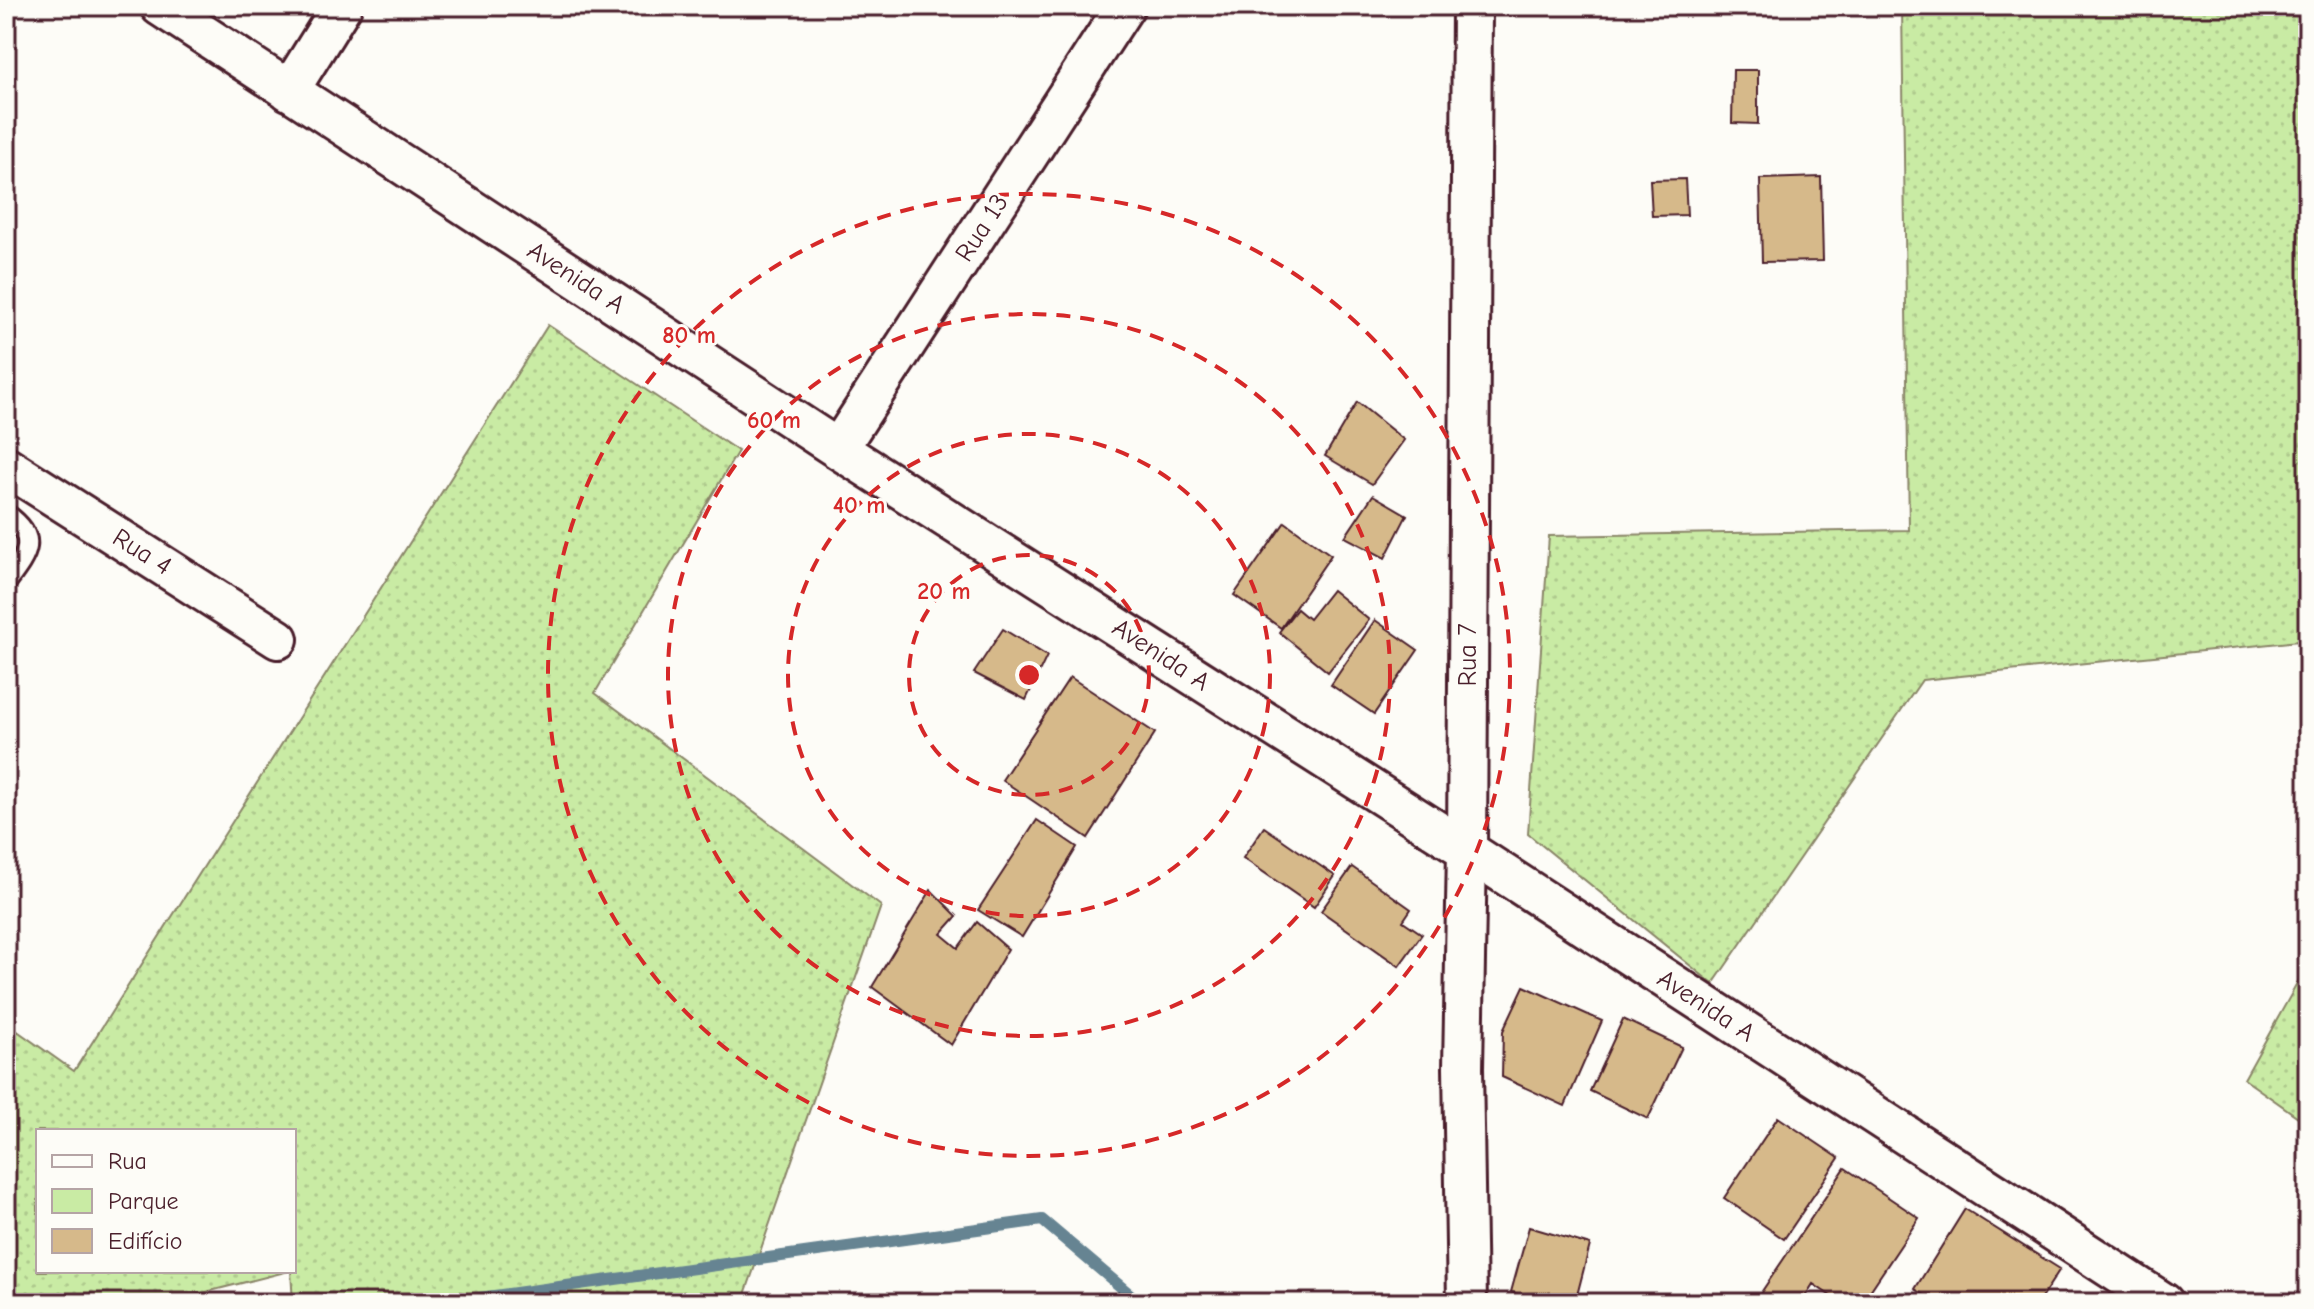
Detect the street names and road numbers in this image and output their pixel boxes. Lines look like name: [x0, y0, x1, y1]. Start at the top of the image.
street label: Rua 13: [949, 189, 1015, 267]
street label: Avenida A: [522, 236, 630, 320]
street label: Rua 4: [107, 522, 177, 582]
street label: Avenida A: [1107, 613, 1215, 697]
street label: Rua 7: [1453, 623, 1483, 687]
street label: Avenida A: [1652, 964, 1760, 1048]

